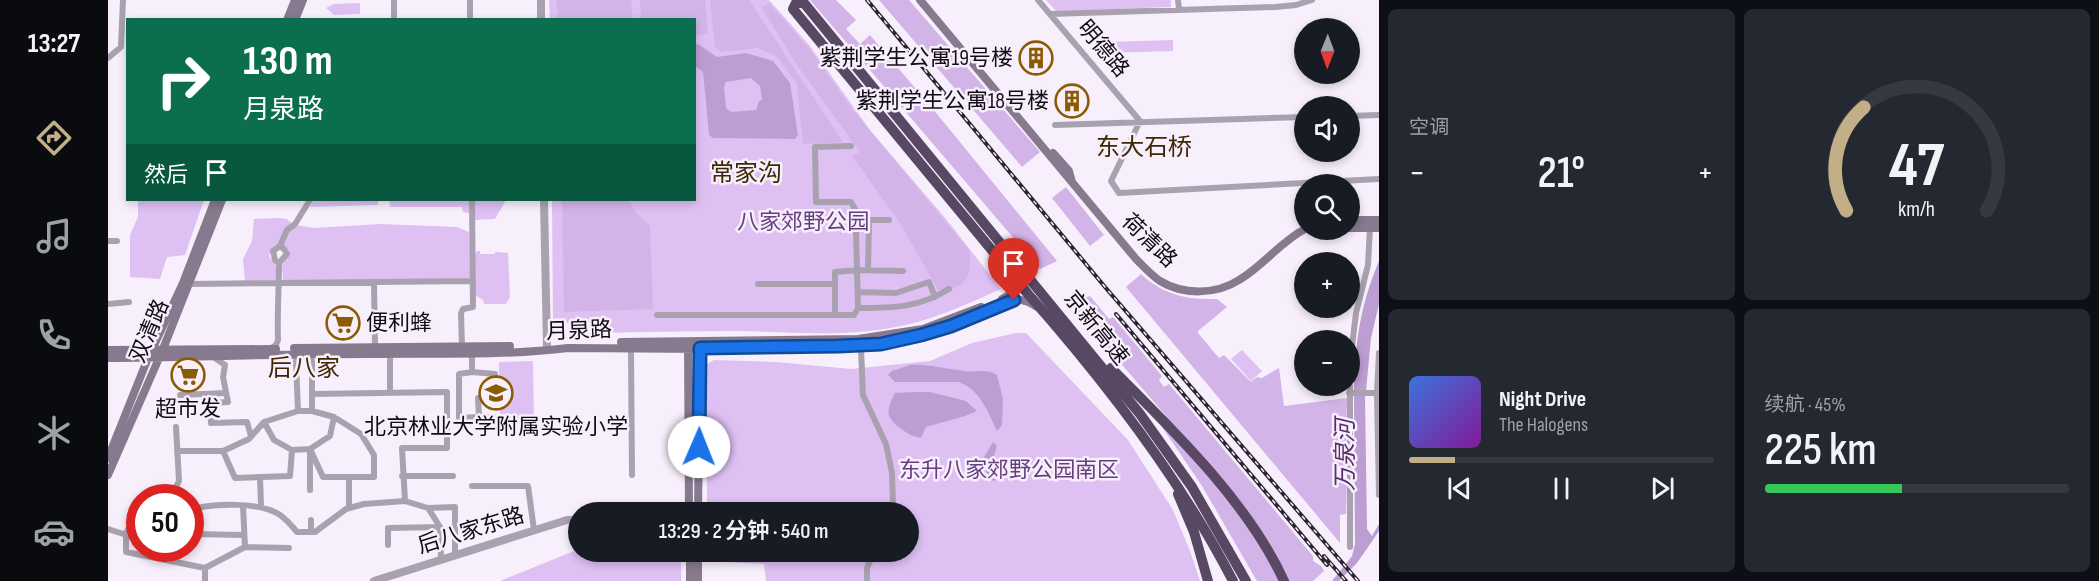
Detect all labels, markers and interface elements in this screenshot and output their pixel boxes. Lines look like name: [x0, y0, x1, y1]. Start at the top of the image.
street label: 明德路: [1071, 15, 1135, 83]
north arrow: [1294, 18, 1360, 84]
map controls: [1294, 18, 1360, 396]
text: 13:27: [28, 28, 80, 60]
text: 130 m: [243, 36, 333, 87]
building icon: 紫荆学生公寓19号楼: [1018, 40, 1054, 76]
icon: right: [144, 42, 222, 120]
place label: 紫荆学生公寓19号楼: [820, 45, 1013, 72]
building icon: 紫荆学生公寓18号楼: [1054, 83, 1090, 119]
place label: 紫荆学生公寓18号楼: [856, 88, 1049, 115]
text: 月泉路: [243, 94, 324, 126]
button: sound: [1294, 96, 1360, 162]
text: 空调: [1409, 116, 1449, 140]
icon: directions: [33, 117, 75, 159]
text: 47: [1889, 129, 1945, 204]
district label: 东大石桥: [1096, 133, 1192, 162]
text: 21°: [1537, 146, 1585, 201]
text: −: [1409, 153, 1425, 193]
text: +: [1697, 153, 1714, 193]
icon: arrive: [200, 156, 233, 189]
district label: 常家沟: [710, 159, 782, 188]
text: 然后: [144, 162, 188, 189]
button: search: [1294, 174, 1360, 240]
text: km/h: [1898, 198, 1935, 223]
street label: 荷清路: [1116, 208, 1182, 274]
park label: 八家郊野公园: [737, 209, 869, 236]
icon: music: [33, 215, 75, 257]
pin: [988, 238, 1039, 300]
icon: arrive: [997, 247, 1030, 280]
button: +: [1294, 252, 1360, 318]
street label: 京新高速: [1058, 285, 1134, 371]
street label: 双清路: [125, 295, 175, 367]
supermarket icon: 便利蜂: [325, 305, 361, 341]
place label: 便利蜂: [366, 310, 432, 337]
icon: phone: [33, 314, 75, 356]
street label: 月泉路: [546, 316, 612, 346]
button: −: [1294, 330, 1360, 396]
district label: 后八家: [268, 354, 340, 383]
supermarket icon: 超市发: [170, 357, 206, 393]
school or university icon: 北京林业大学附属实验小学: [478, 375, 514, 411]
text: Night Drive: [1499, 386, 1586, 413]
text: 续航 · 45%: [1765, 393, 1846, 417]
place label: 超市发: [155, 396, 221, 423]
icon: climate: [33, 412, 75, 454]
text: The Halogens: [1499, 413, 1588, 437]
place label: 北京林业大学附属实验小学: [364, 414, 628, 441]
position arrow: [667, 415, 731, 479]
water label: 万泉河: [1331, 415, 1360, 491]
text: 225 km: [1765, 423, 1877, 478]
park label: 东升八家郊野公园南区: [899, 457, 1119, 484]
icon: previous: [1443, 472, 1476, 505]
icon: pause: [1545, 472, 1578, 505]
icon: next: [1646, 472, 1679, 505]
speed limit sign: 50: [126, 484, 204, 562]
street label: 后八家东路: [414, 502, 528, 560]
icon: car: [33, 511, 75, 553]
text: 13:29 · 2 分钟 · 540 m: [659, 518, 828, 545]

